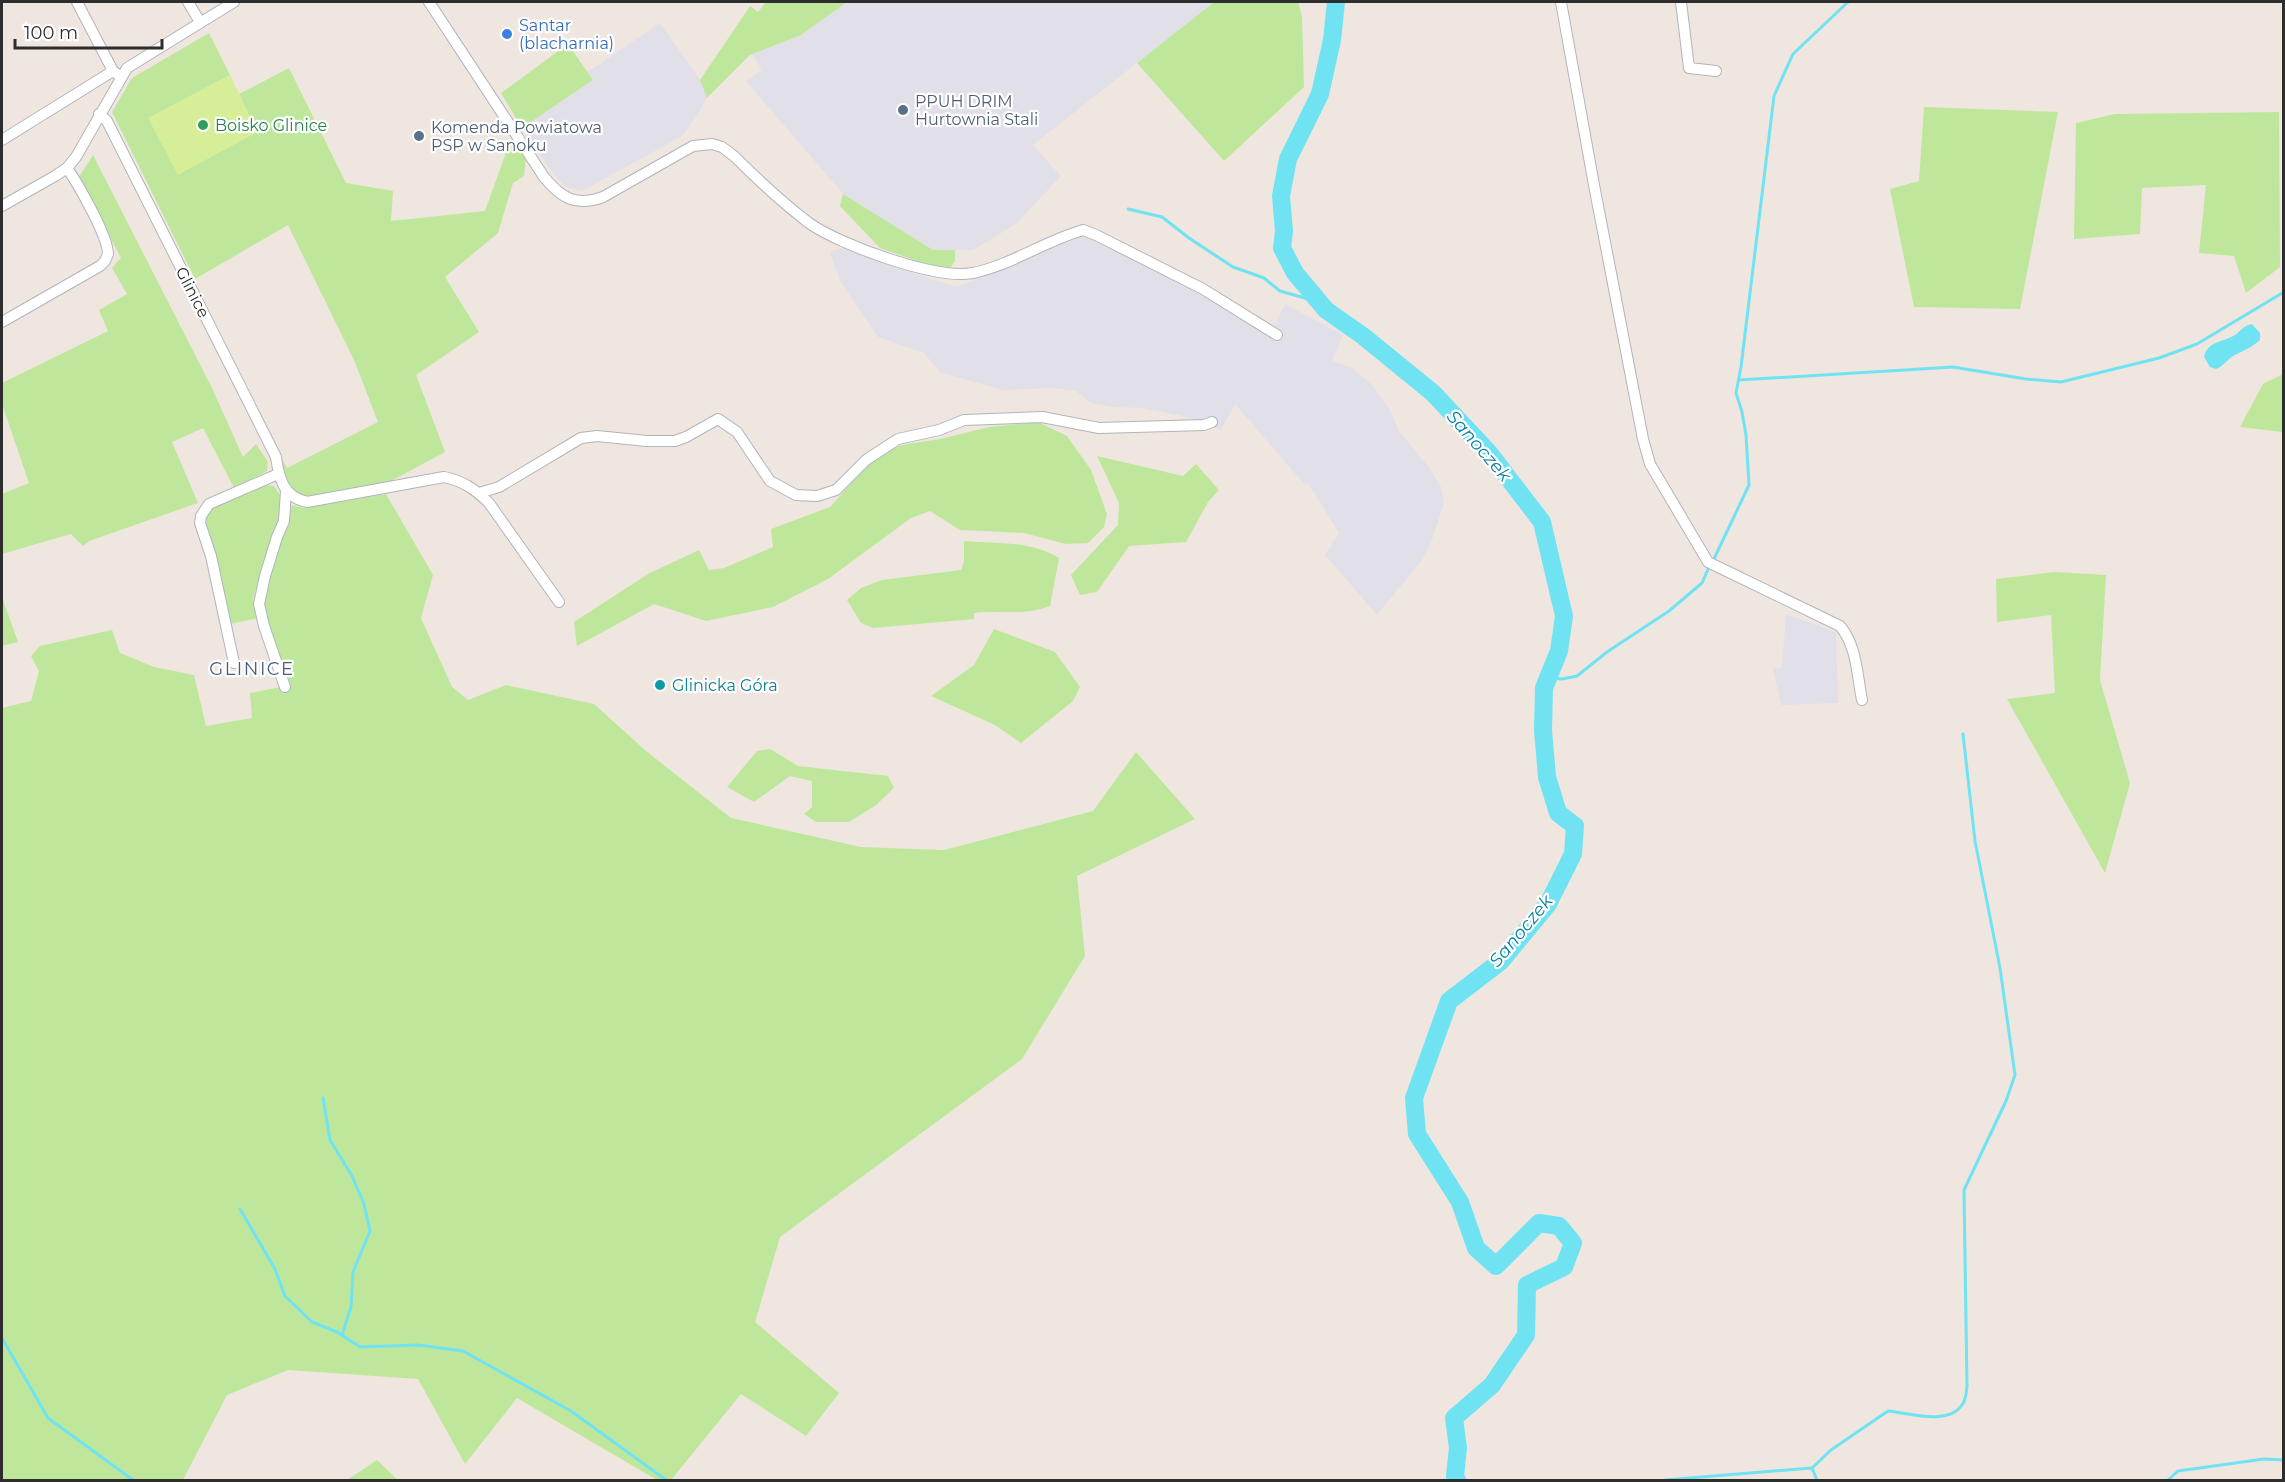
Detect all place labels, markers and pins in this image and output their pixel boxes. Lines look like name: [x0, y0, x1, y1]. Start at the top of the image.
place label: Santar (blacharnia): [519, 16, 614, 53]
marker: Santar (blacharnia): [500, 27, 514, 41]
place label: PPUH DRIM Hurtownia Stali: [915, 92, 1038, 129]
marker: PPUH DRIM Hurtownia Stali: [896, 103, 910, 117]
place label: Boisko Glinice: [215, 116, 327, 135]
marker: Boisko Glinice: [196, 118, 210, 132]
place label: Komenda Powiatowa PSP w Sanoku: [431, 118, 602, 155]
marker: Komenda Powiatowa PSP w Sanoku: [412, 129, 426, 143]
place label: Glinicka Góra: [672, 676, 778, 695]
marker: Glinicka Góra: [653, 678, 667, 692]

